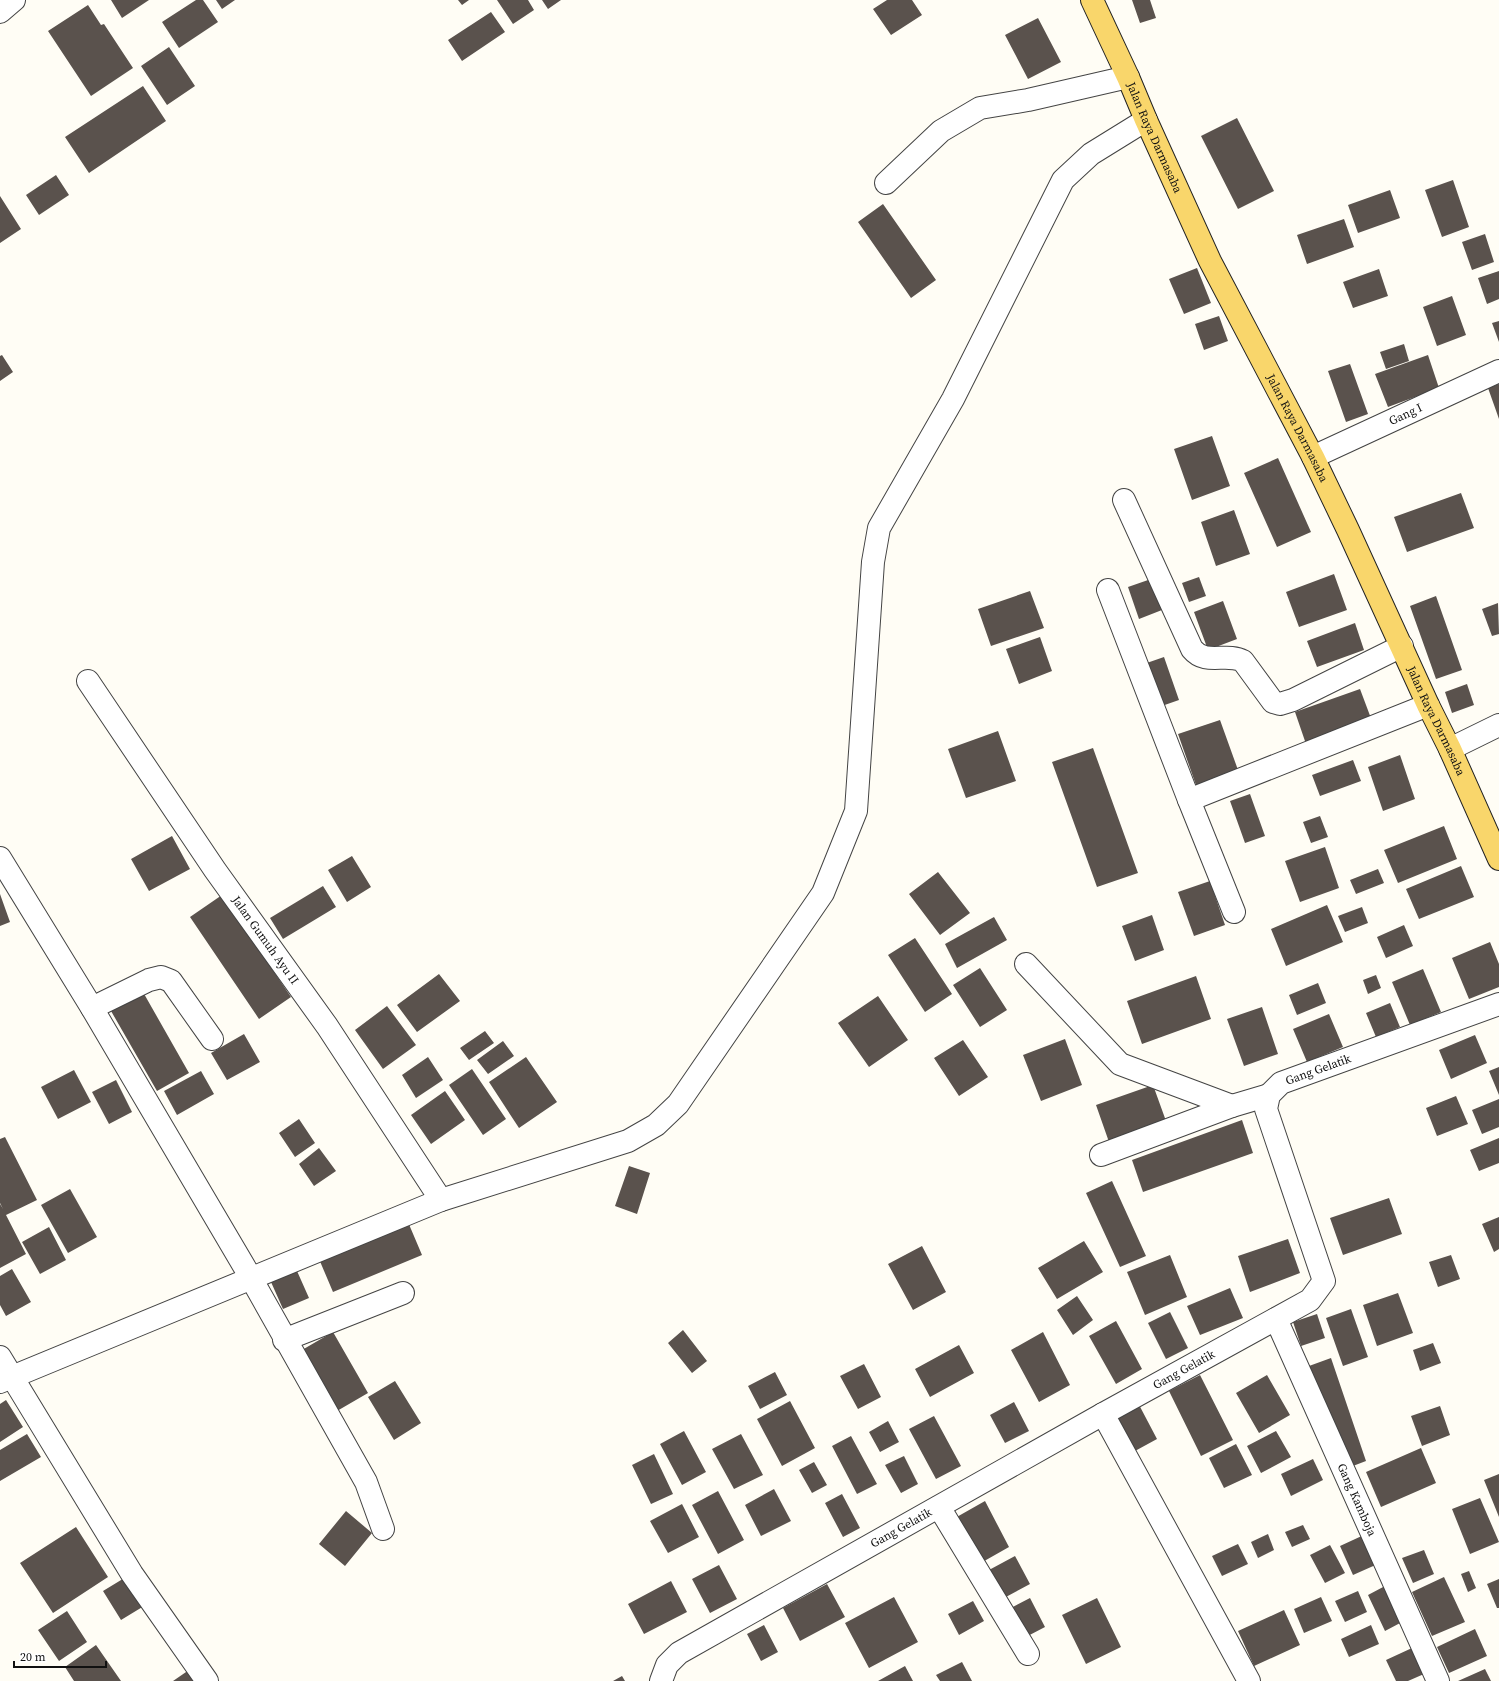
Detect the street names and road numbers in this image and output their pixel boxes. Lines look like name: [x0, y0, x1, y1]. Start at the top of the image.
street label: Jalan Raya Darmasaba: [1123, 79, 1186, 196]
street label: Jalan Raya Darmasaba: [1262, 370, 1332, 486]
street label: Gang I: [1386, 400, 1425, 429]
street label: Jalan Raya Darmasaba: [1403, 663, 1469, 779]
street label: Jalan Gumuh Ayu II: [228, 892, 302, 987]
street label: Gang Gelatik: [1283, 1050, 1353, 1089]
street label: Gang Gelatik: [1150, 1346, 1218, 1393]
street label: Gang Kamboja: [1334, 1461, 1381, 1540]
street label: Gang Gelatik: [867, 1504, 935, 1552]

